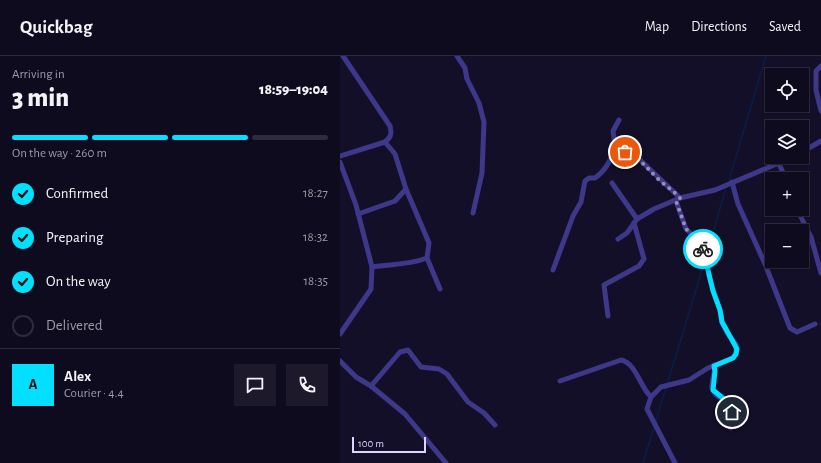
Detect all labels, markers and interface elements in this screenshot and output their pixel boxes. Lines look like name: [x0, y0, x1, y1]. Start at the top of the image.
text: Quickbag: [20, 18, 92, 37]
text: Map: [645, 20, 669, 34]
text: Directions: [691, 20, 747, 34]
text: Saved: [769, 20, 801, 34]
text: Arriving in: [12, 68, 65, 81]
map controls: [765, 68, 809, 268]
button: locate: [765, 68, 809, 112]
text: 18:59–19:04: [259, 82, 328, 97]
text: 3 min: [12, 85, 69, 111]
button: layers: [765, 120, 809, 164]
pin: [608, 135, 642, 169]
icon: bag: [614, 141, 636, 163]
text: On the way · 260 m: [12, 147, 107, 160]
button: +: [765, 172, 809, 216]
icon: check: [12, 183, 34, 205]
text: Confirmed: [46, 186, 108, 201]
text: 18:27: [303, 187, 328, 200]
button: −: [765, 224, 809, 268]
icon: check: [12, 227, 34, 249]
courier: [683, 229, 723, 269]
text: Preparing: [46, 230, 103, 245]
text: 18:32: [303, 231, 328, 244]
icon: bike: [692, 238, 714, 260]
icon: check: [12, 271, 34, 293]
text: On the way: [46, 274, 111, 289]
text: 18:35: [304, 275, 328, 288]
text: Delivered: [46, 318, 103, 333]
button: chat: [234, 364, 276, 406]
button: phone: [286, 364, 328, 406]
text: Alex: [64, 369, 91, 384]
text: A: [28, 377, 38, 392]
text: Courier · 4.4: [64, 387, 124, 400]
pin: [715, 395, 749, 429]
icon: home: [721, 401, 743, 423]
scale bar: [352, 435, 426, 454]
text: 100 m: [358, 438, 384, 449]

